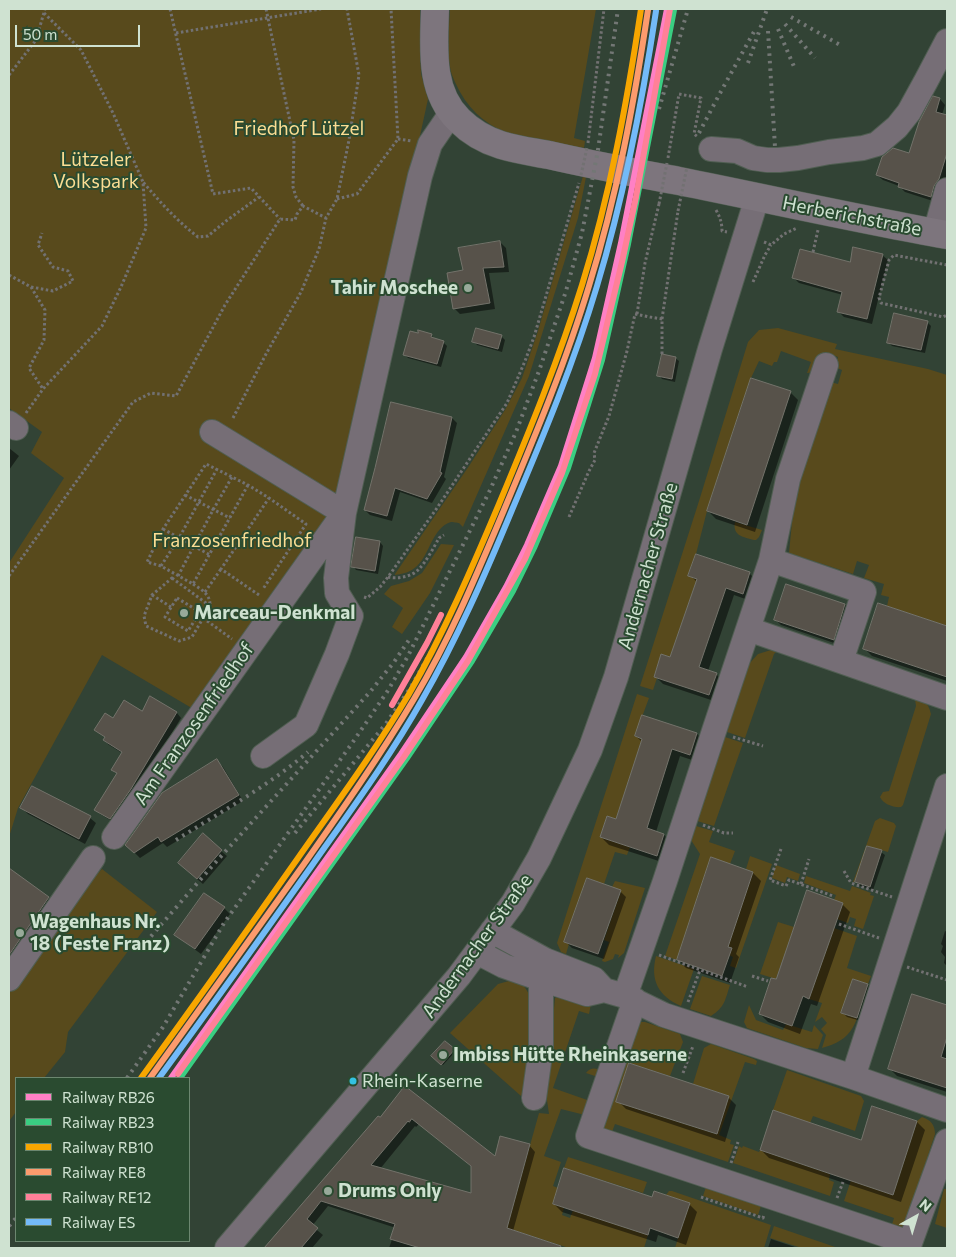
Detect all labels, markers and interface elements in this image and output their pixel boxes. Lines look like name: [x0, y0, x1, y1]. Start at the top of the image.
scale bar: [18, 15, 142, 47]
text: 50 m: [23, 25, 57, 43]
park label: Friedhof Lützel: [234, 118, 364, 140]
park label: Lützeler Volkspark: [53, 149, 139, 193]
street label: Herberichstraße: [781, 191, 923, 241]
place label: Tahir Moschee: [331, 277, 458, 299]
marker: Tahir Moschee: [462, 282, 474, 294]
street label: Andernacher Straße: [613, 480, 683, 652]
park label: Franzosenfriedhof: [152, 530, 312, 552]
place label: Marceau-Denkmal: [194, 602, 355, 624]
marker: Marceau-Denkmal: [178, 607, 190, 619]
street label: Am Franzosenfriedhof: [129, 638, 259, 810]
street label: Andernacher Straße: [417, 869, 537, 1023]
place label: Wagenhaus Nr. 18 (Feste Franz): [30, 911, 170, 955]
marker: Wagenhaus Nr. 18 (Feste Franz): [14, 927, 26, 939]
place label: Imbiss Hütte Rheinkaserne: [453, 1044, 687, 1066]
marker: Imbiss Hütte Rheinkaserne: [437, 1049, 449, 1061]
place label: Rhein-Kaserne: [362, 1070, 483, 1092]
marker: Rhein-Kaserne: [348, 1076, 358, 1086]
legend: [15, 1077, 190, 1242]
text: Railway RB26: [62, 1088, 155, 1106]
text: Railway RB23: [62, 1113, 154, 1131]
text: Railway RB10: [62, 1138, 154, 1156]
text: Railway RE8: [62, 1163, 146, 1181]
place label: Drums Only: [338, 1180, 442, 1202]
marker: Drums Only: [322, 1185, 334, 1197]
text: Railway RE12: [62, 1188, 151, 1206]
north arrow: [891, 1192, 941, 1242]
text: N: [916, 1195, 935, 1215]
text: Railway ES: [62, 1213, 135, 1231]

